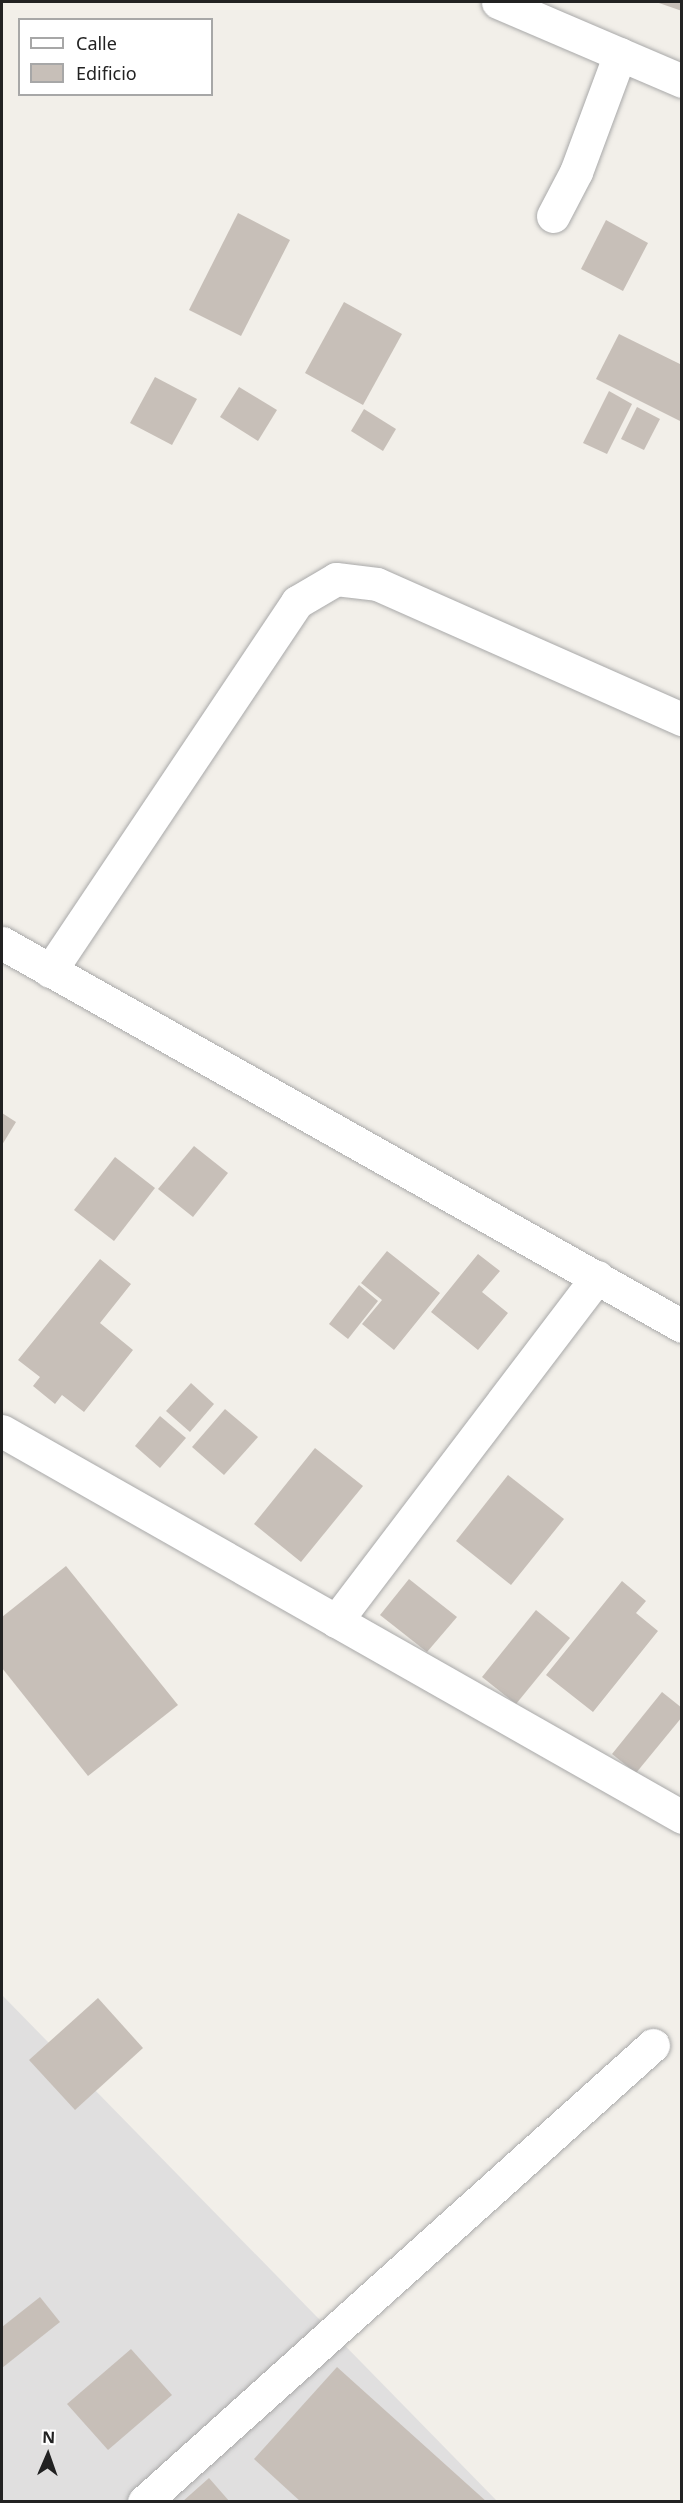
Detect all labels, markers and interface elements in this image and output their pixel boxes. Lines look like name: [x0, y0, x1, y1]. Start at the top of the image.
legend: [18, 18, 213, 96]
text: Calle: [76, 31, 117, 55]
text: Edificio: [76, 61, 137, 85]
north arrow: [18, 2425, 78, 2485]
text: N: [42, 2426, 56, 2448]

